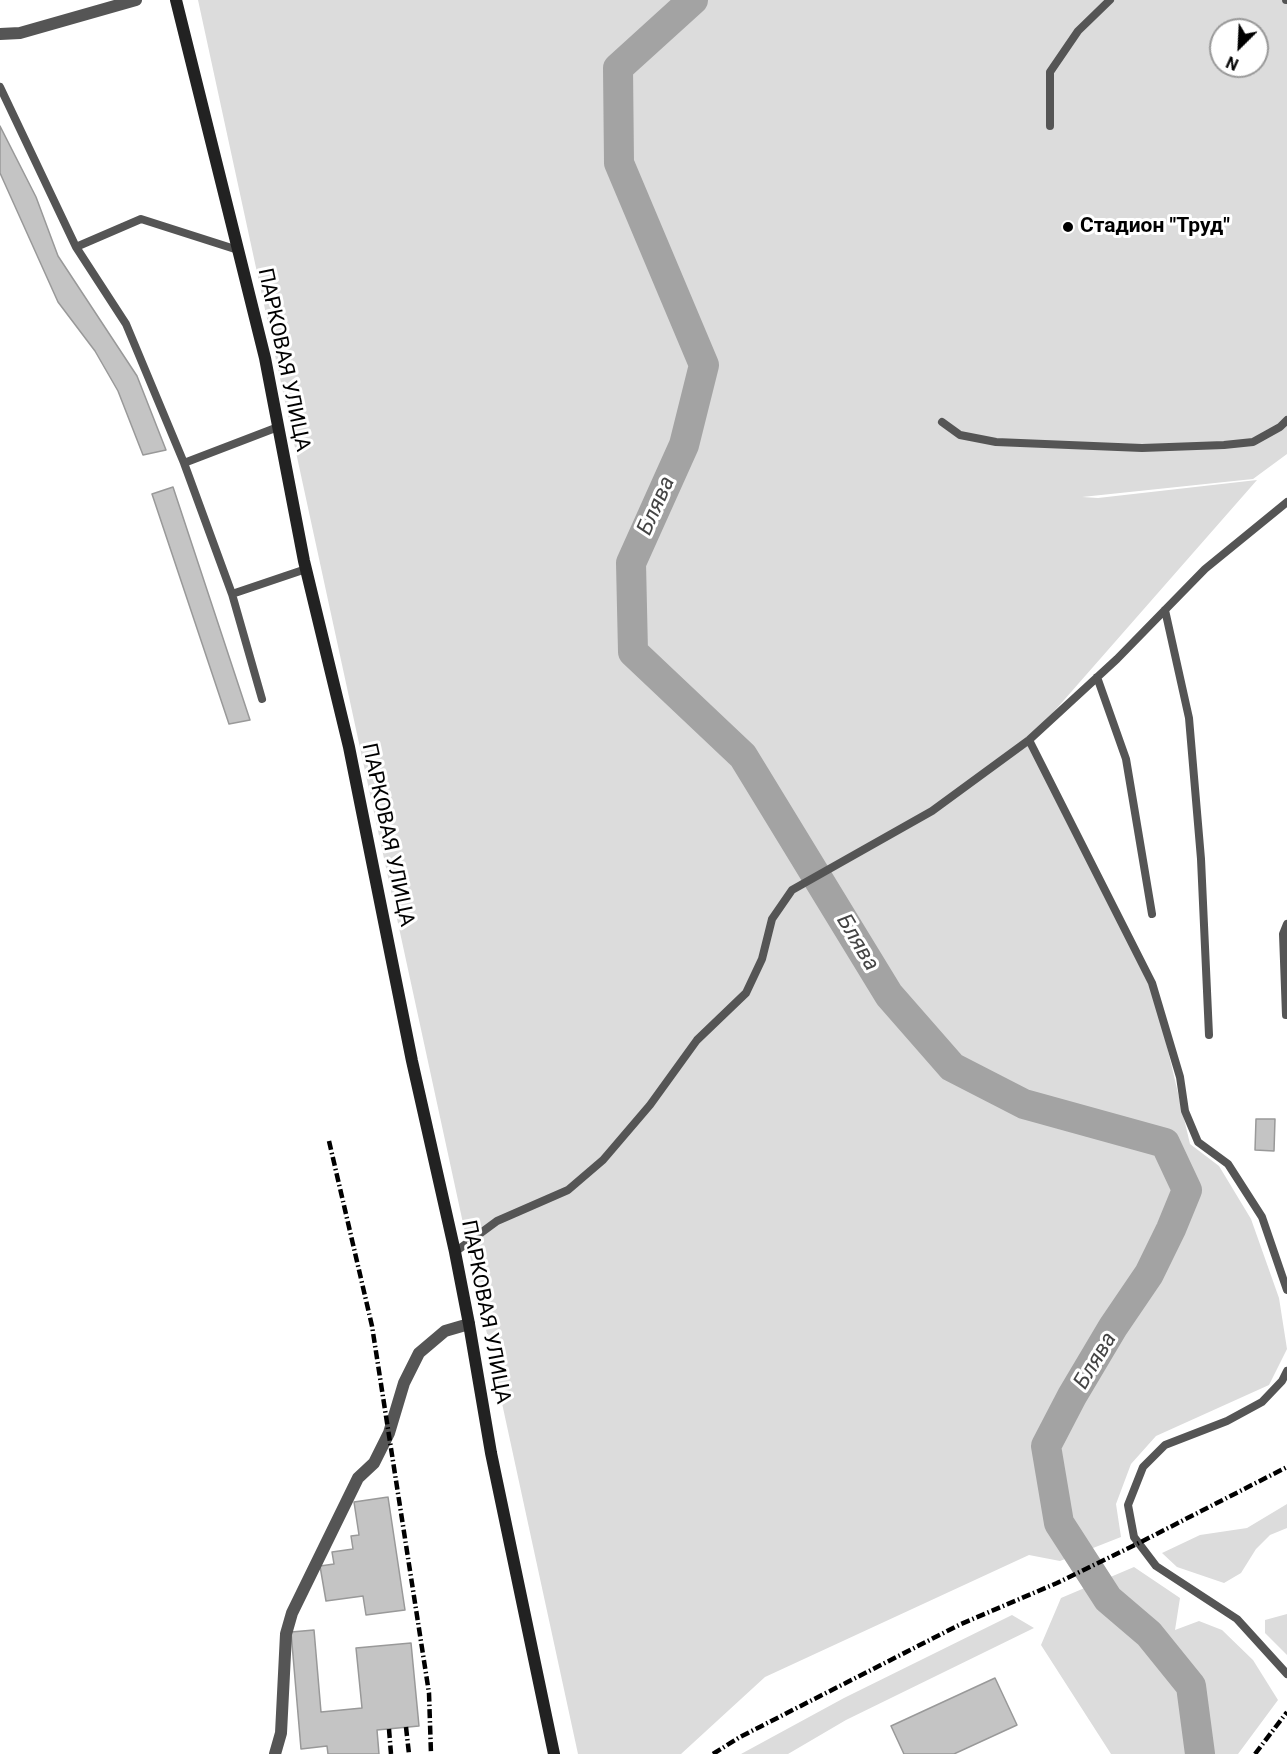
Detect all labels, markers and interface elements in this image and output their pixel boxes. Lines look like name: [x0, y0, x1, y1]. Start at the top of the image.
north arrow: [1209, 18, 1269, 78]
text: N: [1223, 52, 1241, 74]
place label: Стадион "Труд": [1080, 214, 1230, 240]
marker: Стадион "Труд": [1061, 220, 1075, 234]
street label: ПАРКОВАЯ УЛИЦА: [251, 266, 315, 454]
water label: Блява: [632, 473, 682, 539]
street label: ПАРКОВАЯ УЛИЦА: [355, 741, 419, 929]
water label: Блява: [830, 910, 884, 976]
street label: ПАРКОВАЯ УЛИЦА: [455, 1218, 515, 1406]
water label: Блява: [1069, 1328, 1123, 1394]

